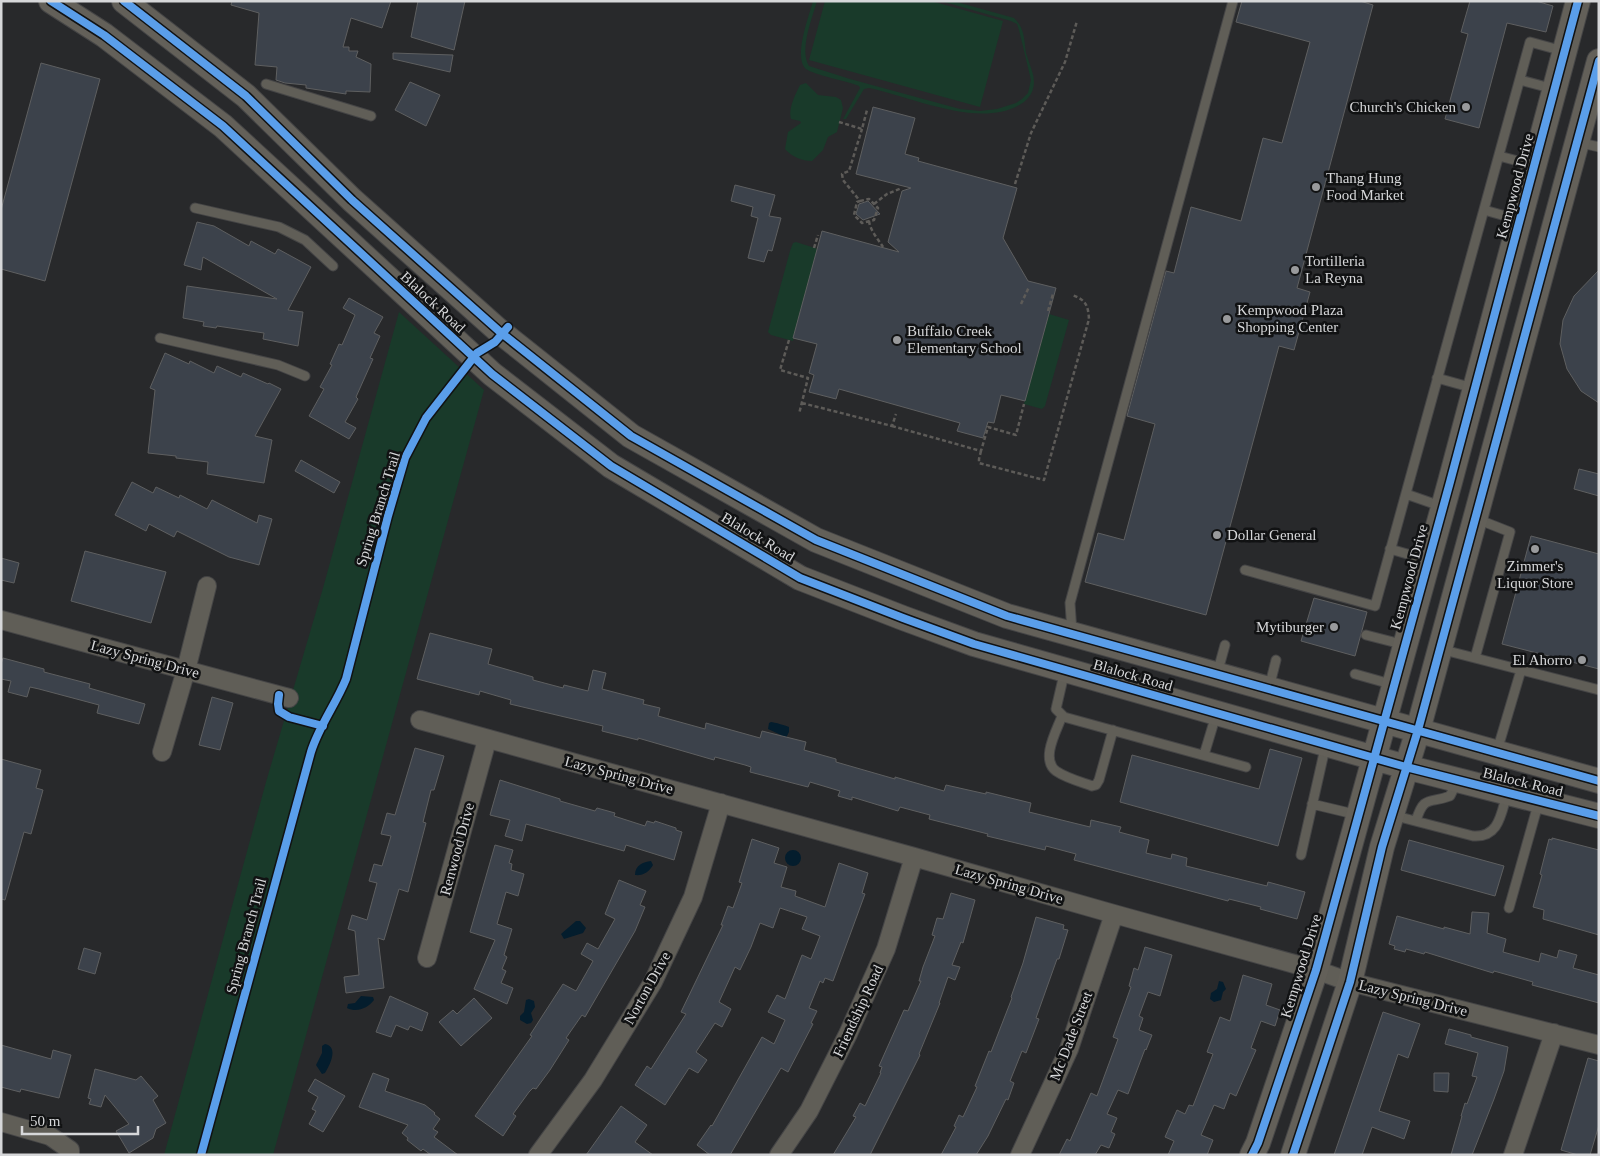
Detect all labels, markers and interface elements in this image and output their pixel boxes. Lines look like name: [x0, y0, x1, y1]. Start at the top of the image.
place label: Church's Chicken: [1350, 99, 1456, 115]
marker: Church's Chicken: [1460, 101, 1472, 113]
street label: Kempwood Drive: [1493, 131, 1537, 240]
place label: Thang Hung Food Market: [1326, 170, 1405, 203]
marker: Thang Hung Food Market: [1310, 181, 1322, 193]
place label: Tortilleria La Reyna: [1305, 253, 1365, 286]
marker: Tortilleria La Reyna: [1289, 264, 1301, 276]
street label: Blalock Road: [398, 268, 469, 336]
place label: Kempwood Plaza Shopping Center: [1237, 302, 1344, 335]
marker: Kempwood Plaza Shopping Center: [1221, 313, 1233, 325]
place label: Buffalo Creek Elementary School: [907, 323, 1022, 356]
marker: Buffalo Creek Elementary School: [891, 334, 903, 346]
street label: Spring Branch Trail: [353, 450, 403, 568]
street label: Blalock Road: [719, 509, 798, 565]
street label: Kempwood Drive: [1387, 522, 1431, 631]
place label: Dollar General: [1227, 527, 1317, 543]
marker: Dollar General: [1211, 529, 1223, 541]
marker: Zimmer's Liquor Store: [1529, 543, 1541, 555]
place label: Zimmer's Liquor Store: [1497, 558, 1573, 591]
place label: Mytiburger: [1256, 619, 1324, 635]
marker: Mytiburger: [1328, 621, 1340, 633]
street label: Lazy Spring Drive: [89, 637, 201, 681]
place label: El Ahorro: [1512, 652, 1572, 668]
marker: El Ahorro: [1576, 654, 1588, 666]
street label: Blalock Road: [1091, 656, 1175, 694]
street label: Lazy Spring Drive: [563, 753, 675, 797]
street label: Blalock Road: [1481, 764, 1565, 800]
street label: Renwood Drive: [437, 801, 477, 897]
street label: Lazy Spring Drive: [953, 861, 1065, 907]
street label: Spring Branch Trail: [223, 876, 269, 996]
street label: Kempwood Drive: [1278, 912, 1325, 1020]
street label: Norton Drive: [621, 949, 674, 1027]
street label: Friendship Road: [830, 962, 887, 1060]
street label: Lazy Spring Drive: [1357, 977, 1469, 1019]
street label: Mc Dade Street: [1047, 988, 1096, 1083]
scale bar: [22, 1104, 139, 1136]
text: 50 m: [30, 1113, 61, 1129]

